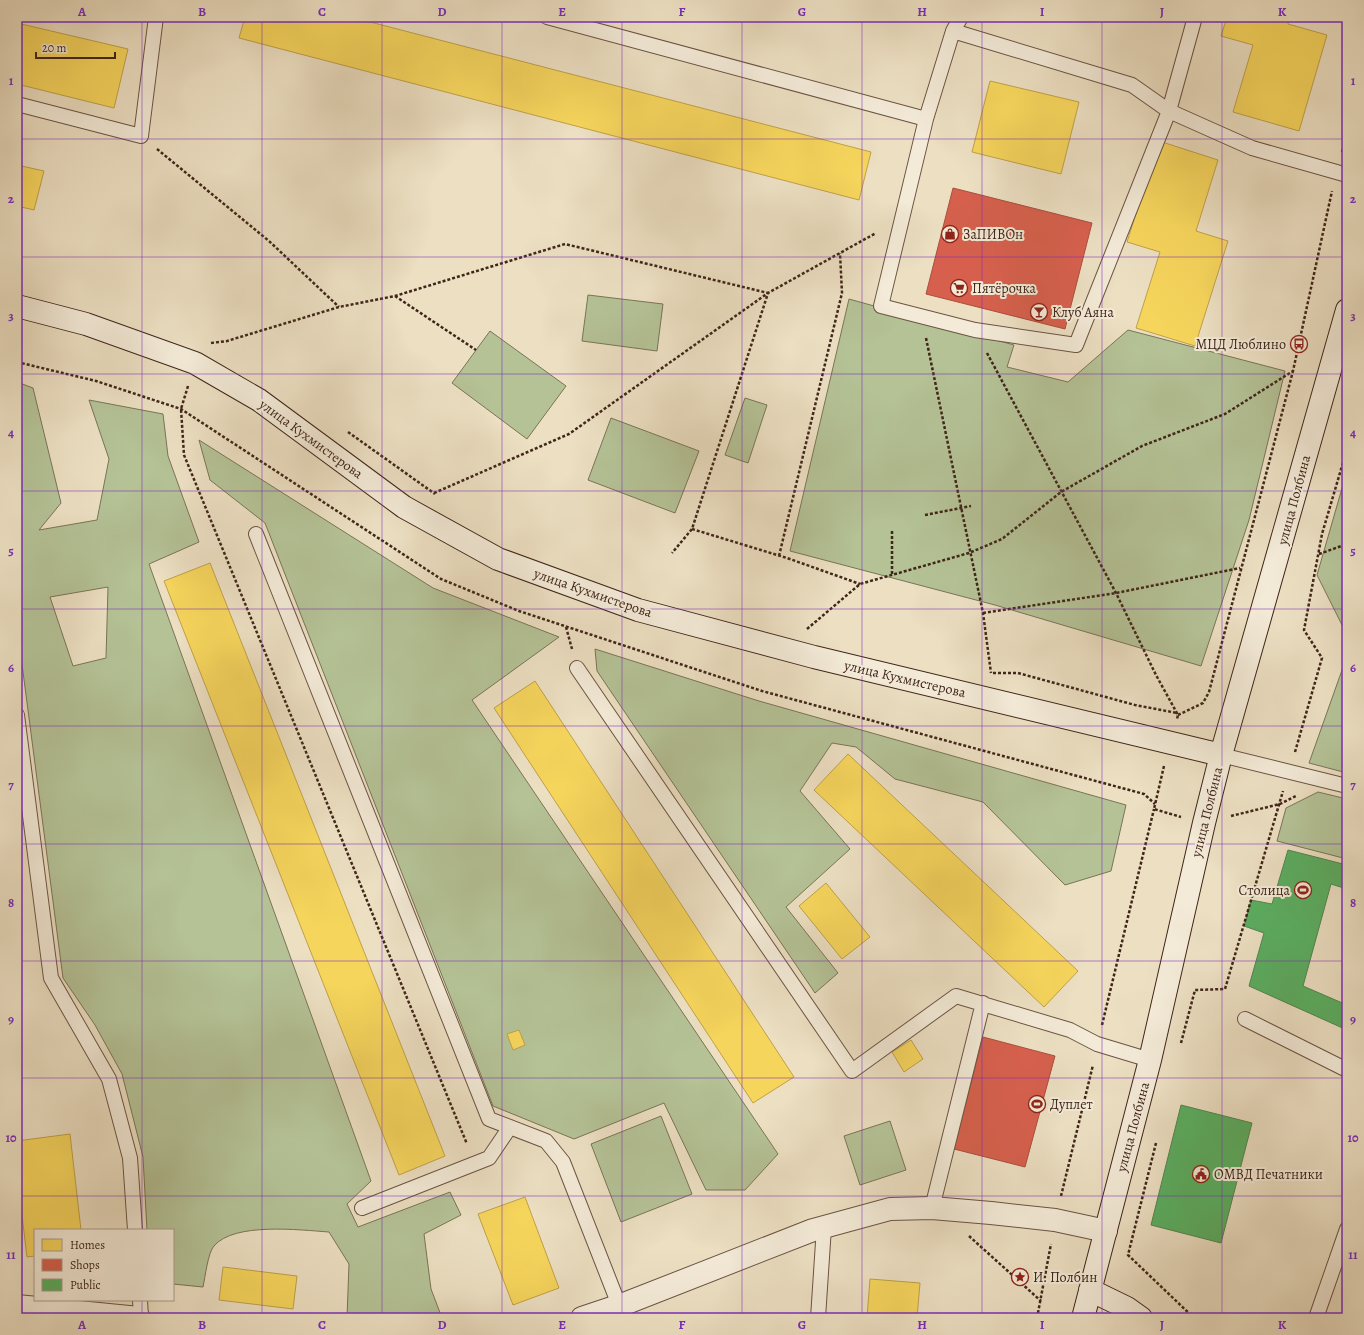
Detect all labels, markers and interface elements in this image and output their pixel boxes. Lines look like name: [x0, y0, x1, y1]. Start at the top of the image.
text: A: [77, 3, 87, 20]
text: B: [198, 3, 206, 20]
text: C: [318, 3, 326, 20]
text: D: [437, 3, 447, 20]
text: E: [558, 3, 566, 20]
text: F: [679, 3, 686, 20]
text: G: [798, 3, 806, 20]
text: H: [917, 3, 927, 20]
text: I: [1040, 3, 1045, 20]
text: J: [1160, 3, 1164, 20]
text: K: [1278, 3, 1287, 20]
scale bar: [36, 34, 115, 60]
text: 20 m: [42, 40, 66, 56]
text: 1: [9, 72, 14, 89]
text: 1: [1351, 72, 1356, 89]
text: 2: [8, 190, 15, 207]
text: 2: [1350, 190, 1357, 207]
shop icon: ЗаПИВОн: [940, 224, 960, 244]
place label: ЗаПИВОн: [963, 225, 1023, 244]
supermarket icon: Пятёрочка: [949, 278, 969, 298]
place label: Пятёрочка: [972, 279, 1036, 298]
bar icon: Клуб Аяна: [1029, 302, 1049, 322]
place label: Клуб Аяна: [1052, 303, 1114, 322]
text: 3: [8, 307, 14, 324]
text: 3: [1350, 307, 1356, 324]
bus stop icon: МЦД Люблино: [1289, 334, 1309, 354]
place label: МЦД Люблино: [1195, 335, 1286, 354]
street label: улица Кухмистерова: [254, 394, 367, 483]
text: 4: [8, 424, 14, 441]
text: 4: [1350, 424, 1356, 441]
street label: улица Полбина: [1273, 452, 1315, 548]
text: 5: [8, 542, 14, 559]
text: 5: [1350, 542, 1356, 559]
street label: улица Кухмистерова: [530, 563, 655, 622]
street label: улица Кухмистерова: [841, 656, 968, 702]
text: 6: [8, 659, 14, 676]
text: 6: [1350, 659, 1356, 676]
street label: улица Полбина: [1186, 764, 1228, 860]
text: 7: [8, 776, 14, 793]
text: 7: [1350, 776, 1356, 793]
sports icon: Столица: [1293, 880, 1313, 900]
place label: Столица: [1239, 881, 1291, 900]
text: 8: [8, 894, 14, 911]
text: 8: [1350, 894, 1356, 911]
text: 9: [8, 1011, 14, 1028]
text: 9: [1350, 1011, 1356, 1028]
street label: улица Полбина: [1112, 1079, 1154, 1175]
sports icon: Дуплет: [1027, 1094, 1047, 1114]
place label: Дуплет: [1050, 1095, 1093, 1114]
text: 10: [5, 1129, 17, 1146]
text: 10: [1347, 1129, 1359, 1146]
public building icon: ОМВД Печатники: [1191, 1164, 1211, 1184]
place label: ОМВД Печатники: [1214, 1165, 1323, 1184]
legend: [34, 1229, 174, 1301]
text: Homes: [70, 1237, 105, 1253]
text: 11: [6, 1246, 16, 1263]
text: 11: [1348, 1246, 1358, 1263]
text: Shops: [70, 1257, 100, 1273]
place icon: И. Полбин: [1010, 1267, 1030, 1287]
place label: И. Полбин: [1033, 1268, 1097, 1287]
text: Public: [70, 1277, 101, 1293]
text: A: [77, 1316, 87, 1333]
text: B: [198, 1316, 206, 1333]
text: C: [318, 1316, 326, 1333]
text: D: [437, 1316, 447, 1333]
text: E: [558, 1316, 566, 1333]
text: F: [679, 1316, 686, 1333]
text: G: [798, 1316, 806, 1333]
text: H: [917, 1316, 927, 1333]
text: I: [1040, 1316, 1045, 1333]
text: J: [1160, 1316, 1164, 1333]
text: K: [1278, 1316, 1287, 1333]

